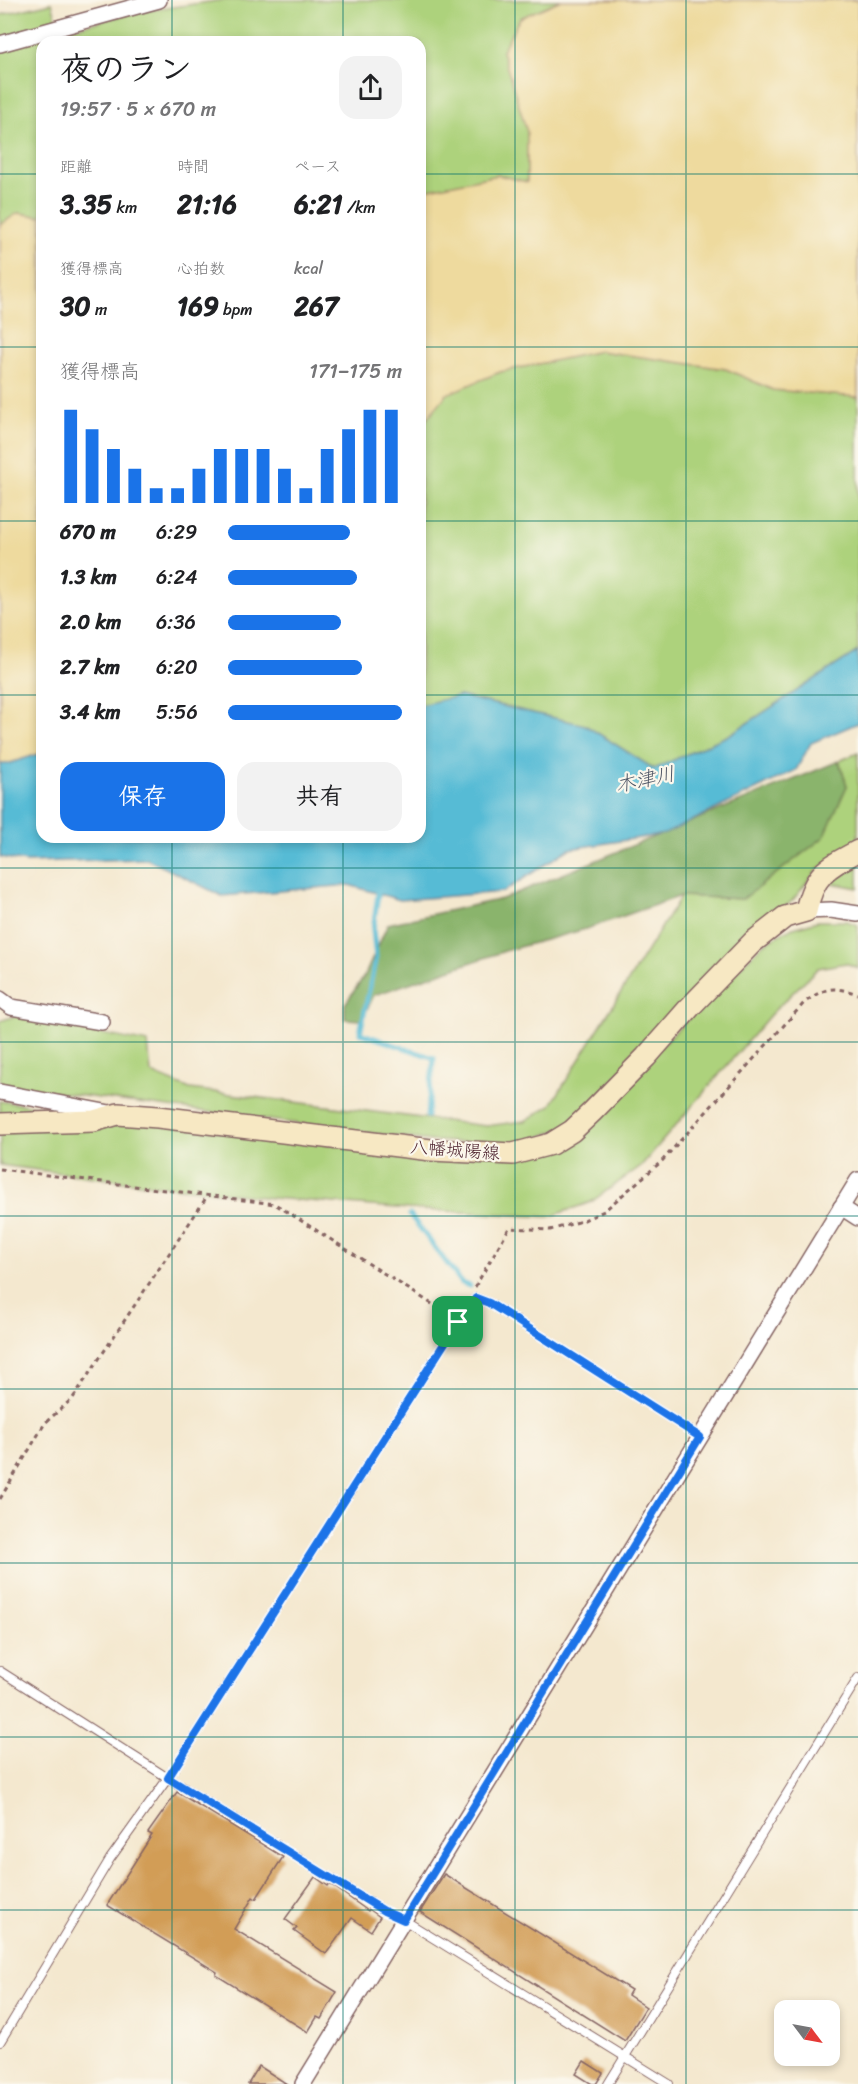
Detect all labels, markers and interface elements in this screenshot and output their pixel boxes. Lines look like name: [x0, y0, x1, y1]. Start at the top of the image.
text: 夜のラン: [60, 40, 192, 98]
button: share: [339, 56, 402, 119]
text: 19:57 · 5 × 670 m: [60, 92, 216, 127]
text: 距離: [60, 152, 92, 181]
text: 時間: [177, 152, 209, 181]
text: ペース: [294, 152, 341, 181]
text: 3.35: [60, 181, 112, 227]
text: 21:16: [177, 181, 237, 227]
text: 6:21: [294, 181, 343, 227]
text: km: [112, 193, 137, 222]
text: /km: [343, 193, 376, 222]
text: 獲得標高: [60, 254, 124, 283]
text: 心拍数: [177, 254, 225, 283]
text: kcal: [294, 254, 323, 283]
text: 30: [60, 283, 91, 329]
text: 169: [177, 283, 219, 329]
text: 267: [294, 283, 339, 329]
text: m: [91, 295, 107, 324]
text: bpm: [219, 295, 253, 324]
text: 獲得標高: [60, 354, 140, 389]
text: 171–175 m: [309, 354, 402, 389]
text: 670 m: [60, 515, 116, 550]
text: 6:29: [156, 515, 197, 550]
text: 1.3 km: [60, 560, 117, 595]
text: 6:24: [156, 560, 197, 595]
text: 2.0 km: [60, 605, 121, 640]
text: 6:36: [156, 605, 196, 640]
text: 2.7 km: [60, 650, 120, 685]
text: 6:20: [156, 650, 198, 685]
text: 3.4 km: [60, 695, 121, 730]
text: 5:56: [156, 695, 198, 730]
water label: 木津川: [612, 756, 678, 803]
button: 保存: [60, 762, 225, 831]
button: 共有: [237, 762, 402, 831]
street label: 八幡城陽線: [409, 1131, 501, 1169]
pin: [432, 1296, 483, 1347]
icon: arrive: [441, 1305, 474, 1338]
north arrow: [774, 2000, 840, 2066]
map controls: [774, 2000, 840, 2066]

